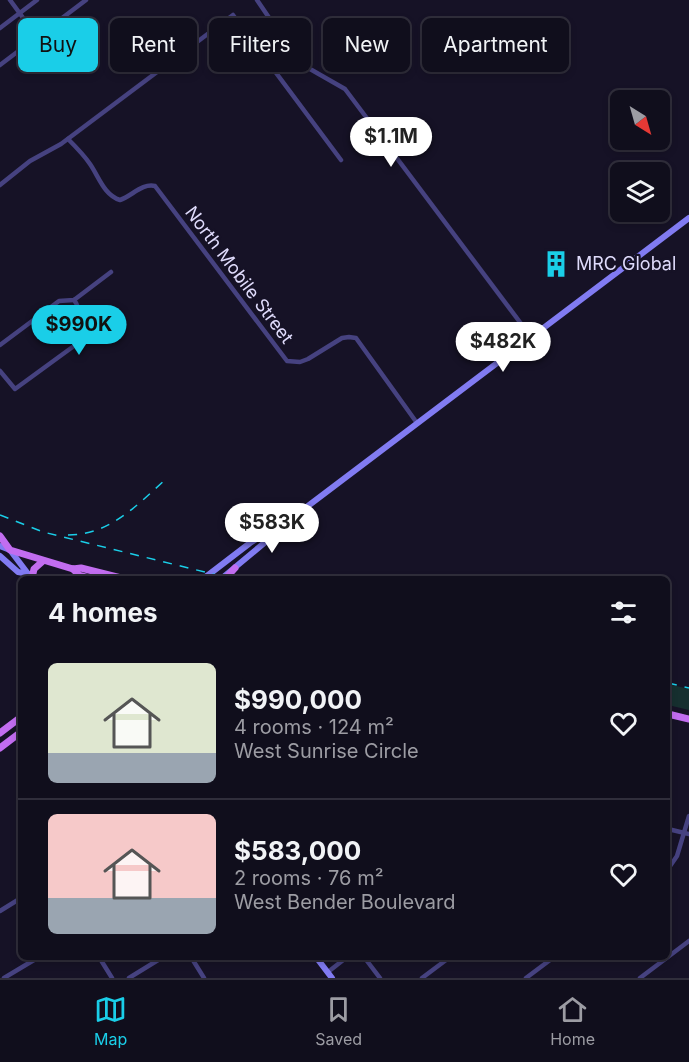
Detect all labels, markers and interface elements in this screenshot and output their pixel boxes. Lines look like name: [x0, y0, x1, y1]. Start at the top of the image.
chip: Buy: [18, 18, 98, 72]
chip: Rent: [110, 18, 197, 72]
chip: Filters: [209, 18, 311, 72]
chip: New: [323, 18, 410, 72]
chip: Apartment: [422, 18, 569, 72]
north arrow: [610, 90, 670, 150]
map controls: [610, 90, 670, 222]
pin: $1.1M: [349, 117, 433, 168]
text: $1.1M: [364, 124, 418, 148]
button: layers: [610, 162, 670, 222]
street label: North Mobile Street: [181, 202, 298, 347]
building icon: MRC Global: [541, 249, 571, 279]
place label: MRC Global: [576, 253, 676, 274]
pin: $990K: [37, 305, 121, 356]
text: $990K: [46, 312, 112, 336]
pin: $482K: [461, 322, 545, 373]
text: $482K: [470, 329, 536, 353]
pin: $583K: [230, 503, 314, 554]
text: $583K: [239, 510, 305, 534]
icon: filters: [607, 596, 640, 629]
text: 4 homes: [48, 597, 158, 628]
text: $990,000: [234, 684, 362, 715]
icon: home: [96, 687, 168, 759]
icon: heart: [607, 707, 640, 740]
text: 4 rooms · 124 m²: [234, 715, 394, 739]
text: West Sunrise Circle: [234, 739, 419, 763]
text: $583,000: [234, 835, 361, 866]
icon: home: [96, 838, 168, 910]
icon: heart: [607, 858, 640, 891]
text: 2 rooms · 76 m²: [234, 866, 383, 890]
text: West Bender Boulevard: [234, 890, 456, 914]
tab: Map: [94, 993, 127, 1049]
tab: Saved: [315, 993, 362, 1049]
tab: Home: [550, 993, 595, 1049]

